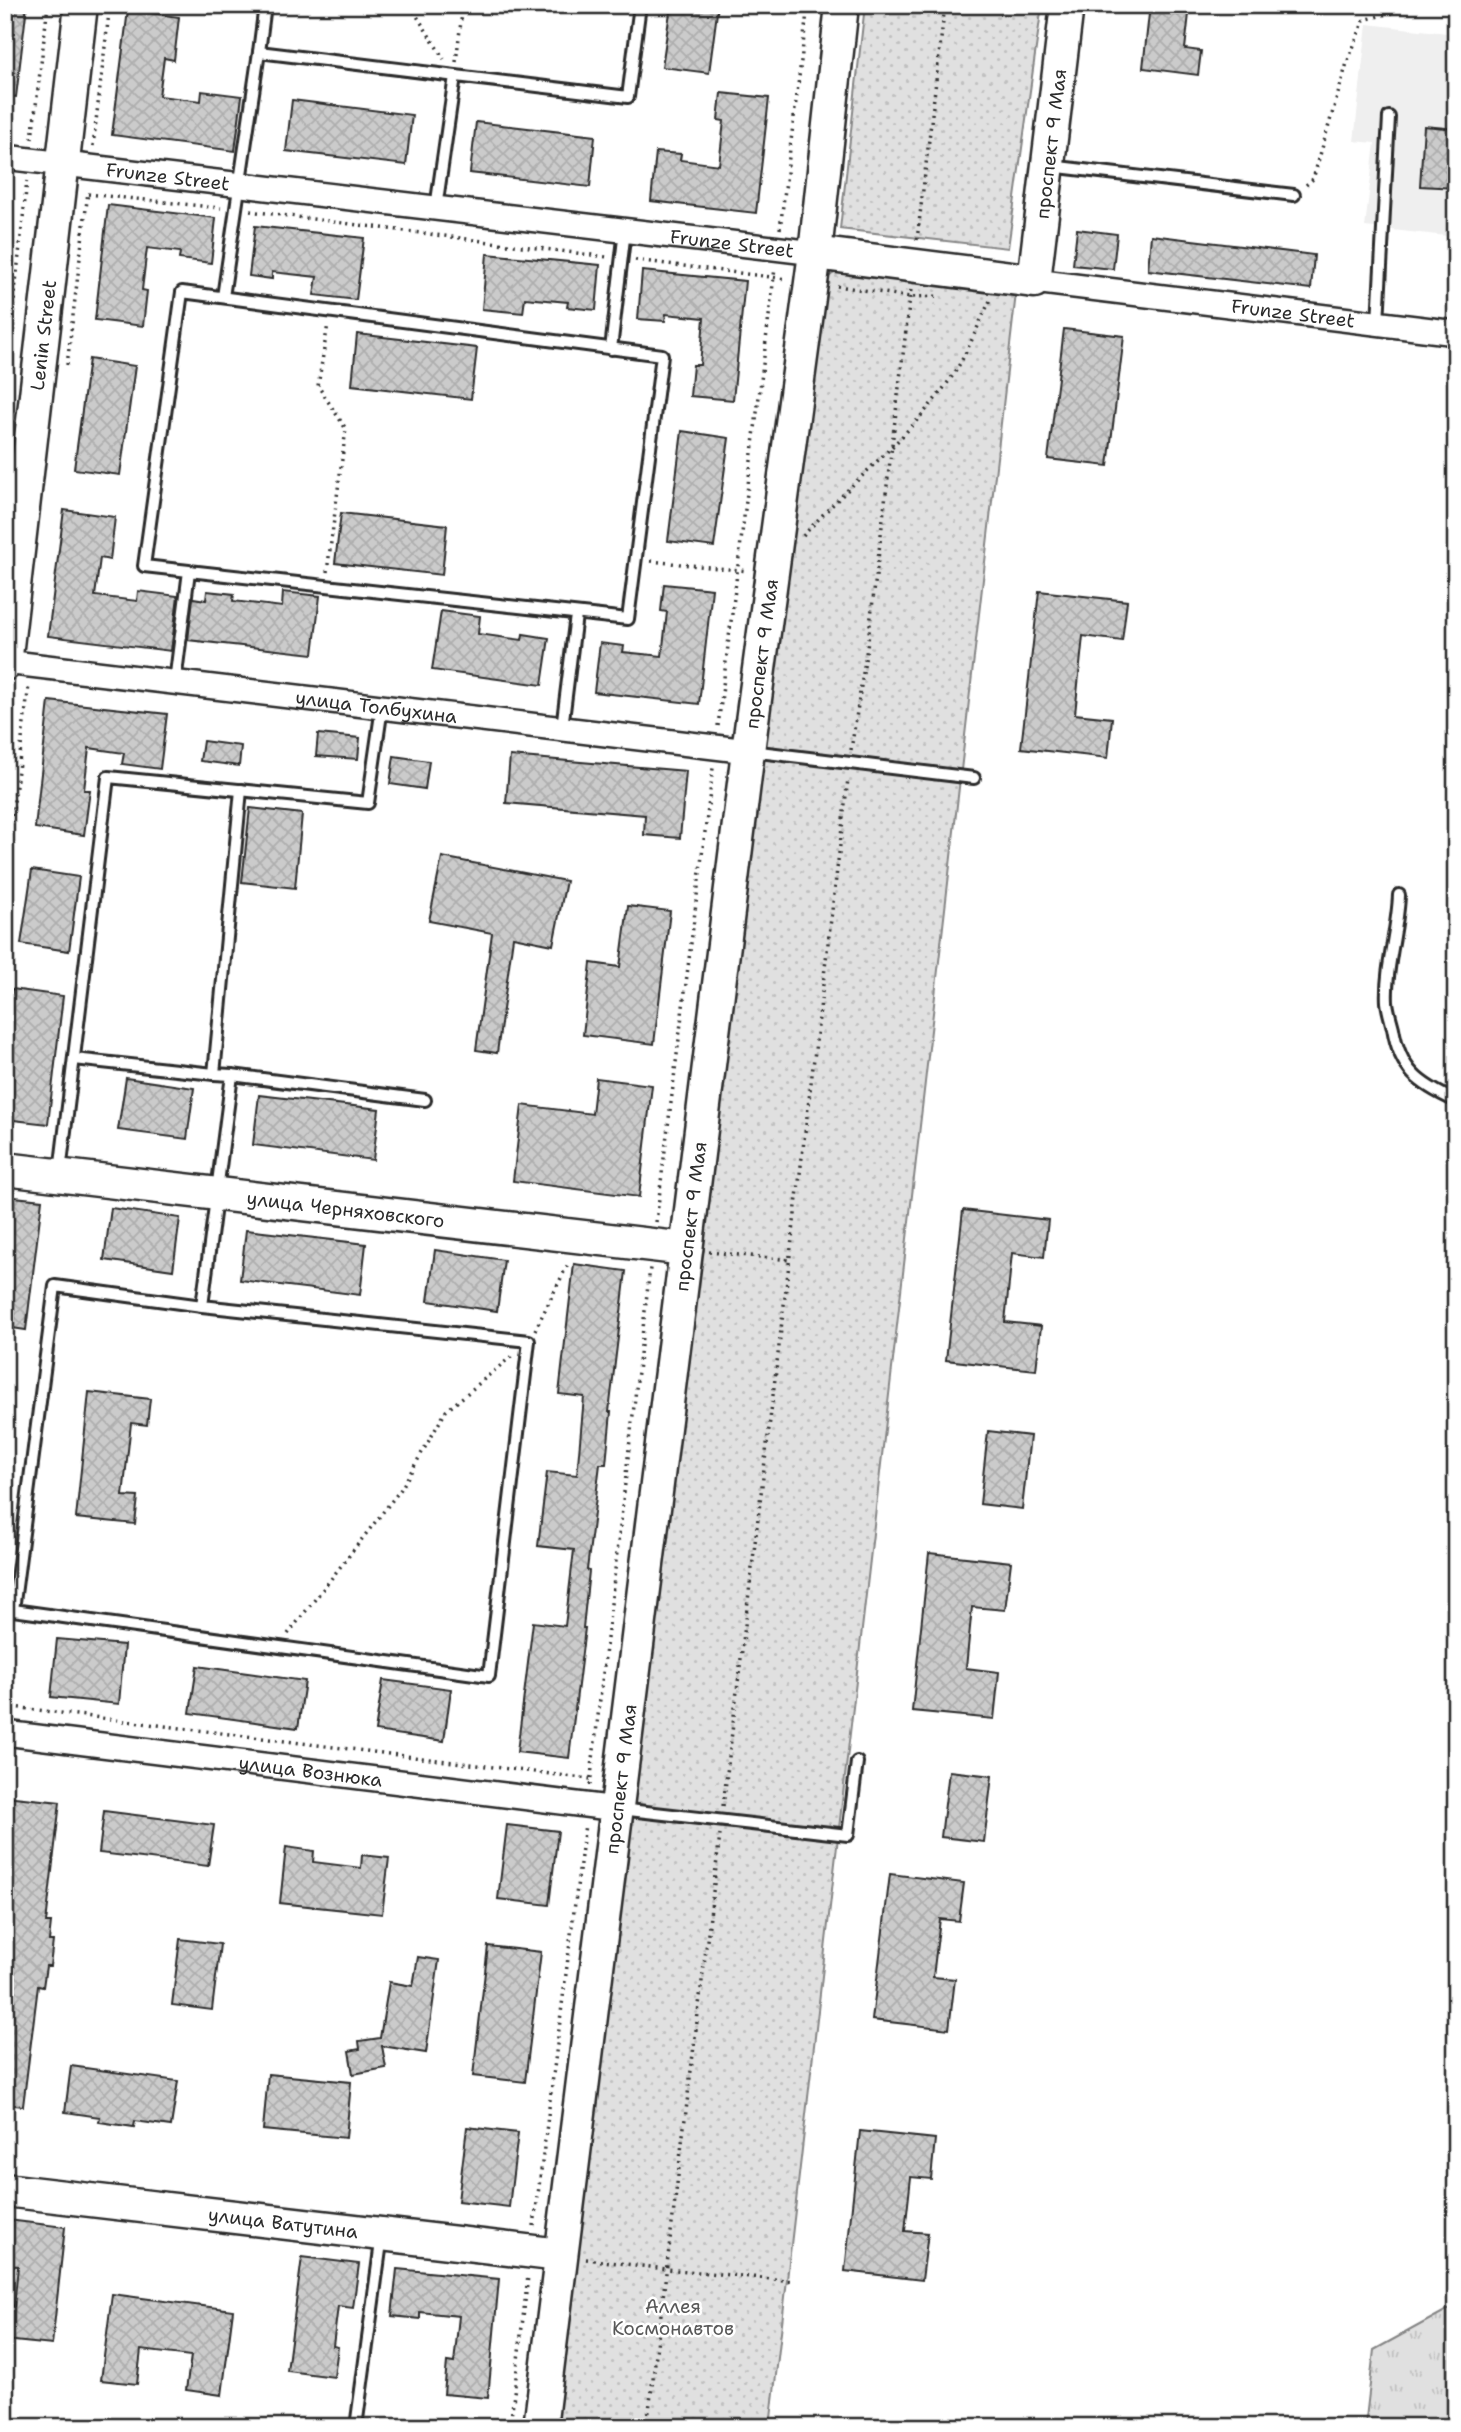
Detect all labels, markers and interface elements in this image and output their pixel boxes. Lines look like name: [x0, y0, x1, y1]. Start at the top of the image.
street label: проспект 9 Мая: [1029, 67, 1072, 220]
street label: Frunze Street: [105, 157, 231, 196]
street label: Frunze Street: [669, 223, 795, 263]
street label: Lenin Street: [24, 279, 62, 392]
street label: Frunze Street: [1230, 293, 1356, 333]
street label: проспект 9 Мая: [739, 577, 784, 730]
street label: улица Толбухина: [294, 684, 459, 729]
street label: проспект 9 Мая: [669, 1140, 712, 1293]
street label: улица Черняховского: [245, 1185, 446, 1233]
street label: проспект 9 Мая: [599, 1703, 642, 1855]
street label: улица Вознюка: [237, 1750, 384, 1792]
street label: улица Ватутина: [207, 2201, 360, 2244]
park label: Аллея Космонавтов: [612, 2294, 734, 2341]

